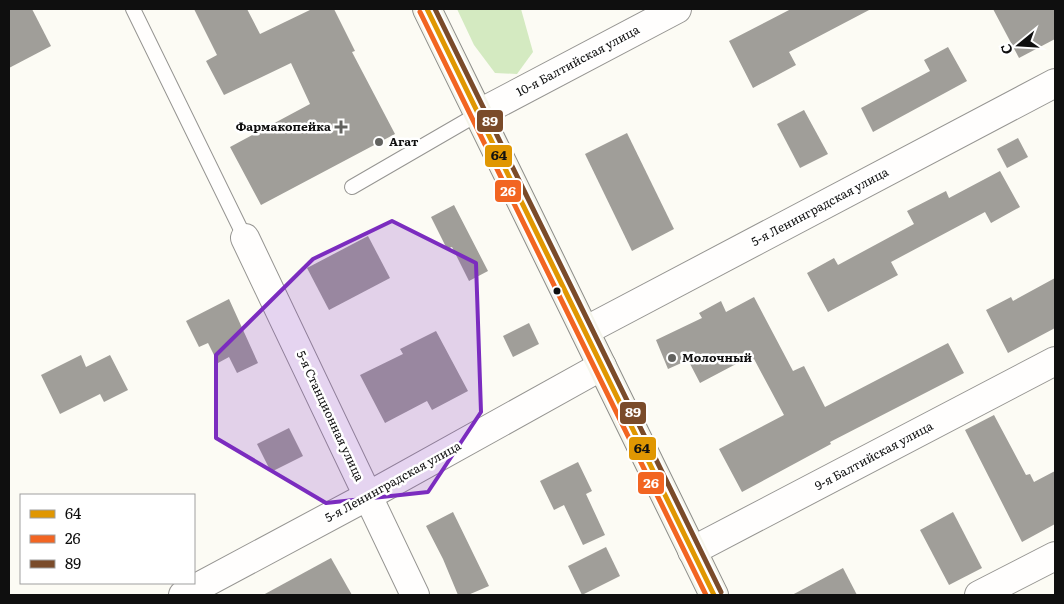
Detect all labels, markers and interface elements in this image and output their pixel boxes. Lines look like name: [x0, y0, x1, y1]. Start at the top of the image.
street label: 10-я Балтийская улица: [513, 20, 643, 100]
north arrow: [994, 20, 1044, 70]
text: С: [995, 41, 1017, 57]
line badge: 89: [476, 109, 504, 133]
text: 89: [482, 110, 498, 130]
place label: Фармакопейка: [236, 117, 331, 135]
marker: Фармакопейка: [335, 121, 347, 133]
place label: Агат: [389, 132, 419, 150]
marker: Агат: [373, 136, 385, 148]
line badge: 64: [484, 144, 513, 168]
text: 64: [491, 144, 508, 164]
street label: 5-я Ленинградская улица: [748, 162, 892, 250]
line badge: 26: [494, 179, 522, 203]
text: 26: [500, 180, 516, 200]
unlabelled marker: [552, 286, 562, 296]
street label: 5-я Станционная улица: [293, 347, 369, 484]
place label: Молочный: [682, 348, 753, 366]
marker: Молочный: [666, 352, 678, 364]
line badge: 89: [619, 401, 647, 425]
text: 89: [625, 401, 641, 421]
street label: 9-я Балтийская улица: [811, 416, 936, 494]
street label: 5-я Ленинградская улица: [321, 436, 464, 526]
line badge: 64: [628, 436, 657, 461]
text: 64: [634, 437, 651, 457]
line badge: 26: [637, 471, 665, 495]
text: 26: [643, 472, 659, 492]
legend: [20, 494, 195, 584]
text: 64: [65, 501, 81, 524]
text: 26: [65, 526, 81, 549]
text: 89: [65, 551, 81, 574]

